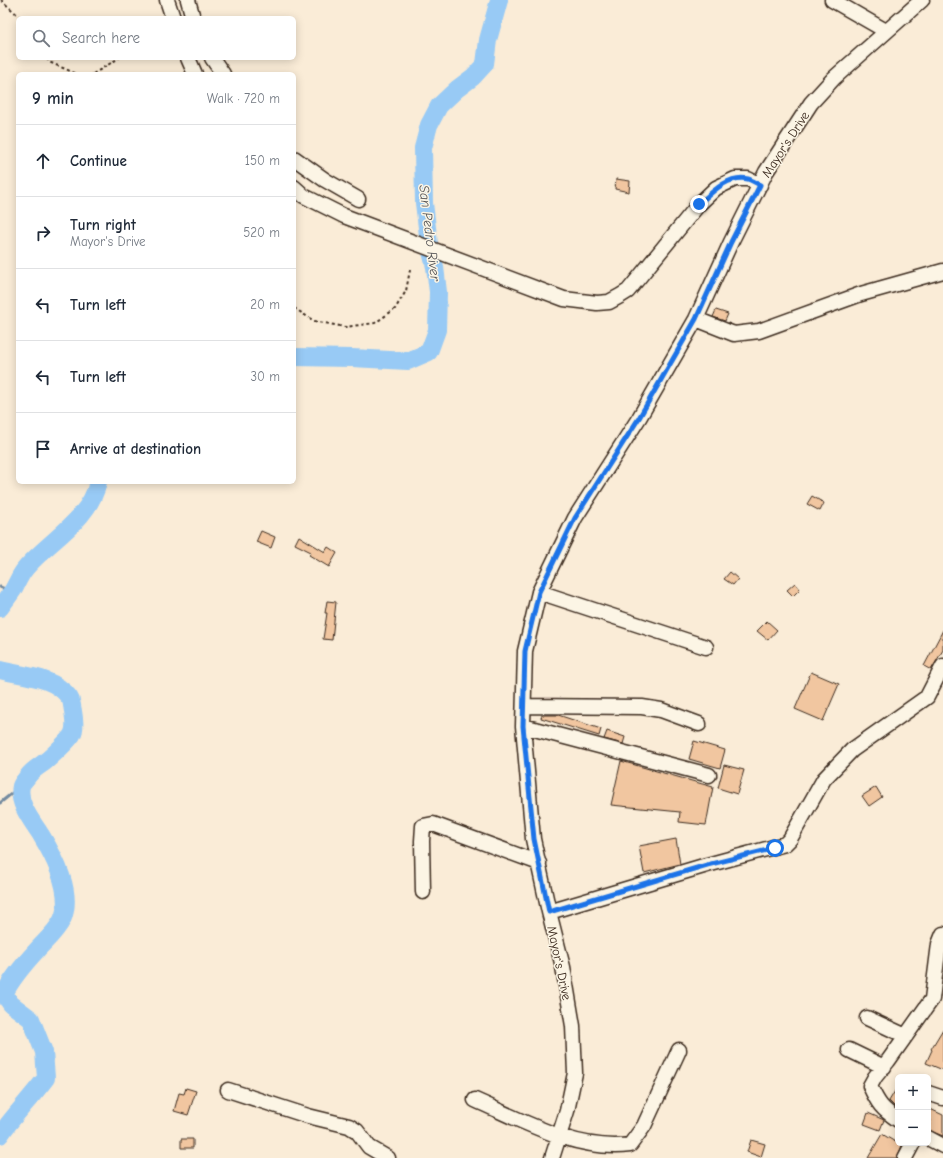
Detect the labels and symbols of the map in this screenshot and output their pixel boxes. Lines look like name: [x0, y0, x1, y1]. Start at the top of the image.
street label: Mayor's Drive: [759, 108, 813, 180]
water label: San Pedro River: [415, 184, 444, 284]
route end: [690, 195, 708, 213]
route start: [766, 839, 784, 857]
street label: Mayor's Drive: [544, 925, 575, 1002]

